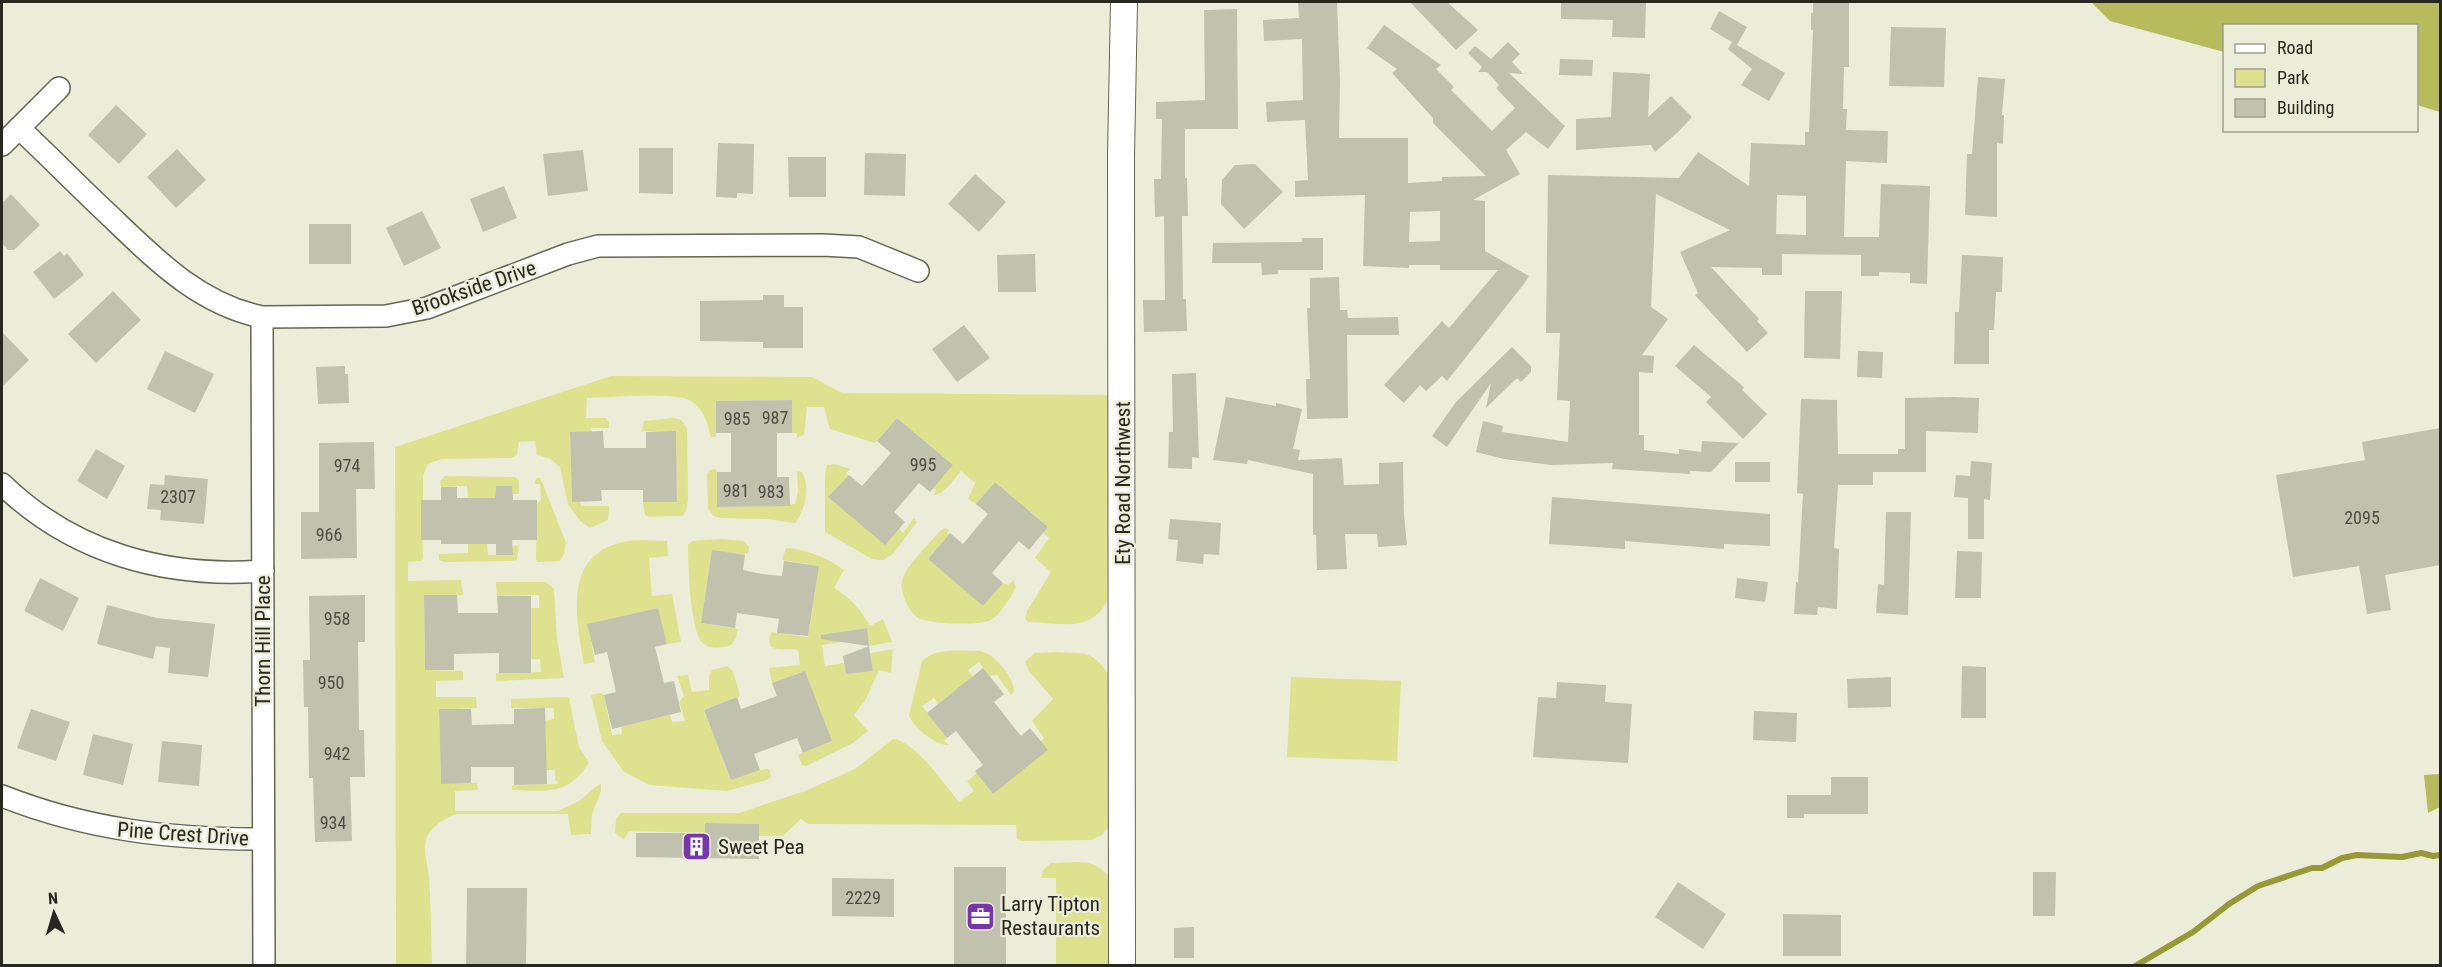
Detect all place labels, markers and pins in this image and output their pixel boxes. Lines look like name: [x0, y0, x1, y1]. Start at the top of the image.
building icon: Sweet Pea: [681, 831, 713, 863]
place label: Sweet Pea: [718, 835, 805, 859]
place label: Larry Tipton Restaurants: [1001, 892, 1100, 940]
office icon: Larry Tipton Restaurants: [964, 900, 996, 932]

